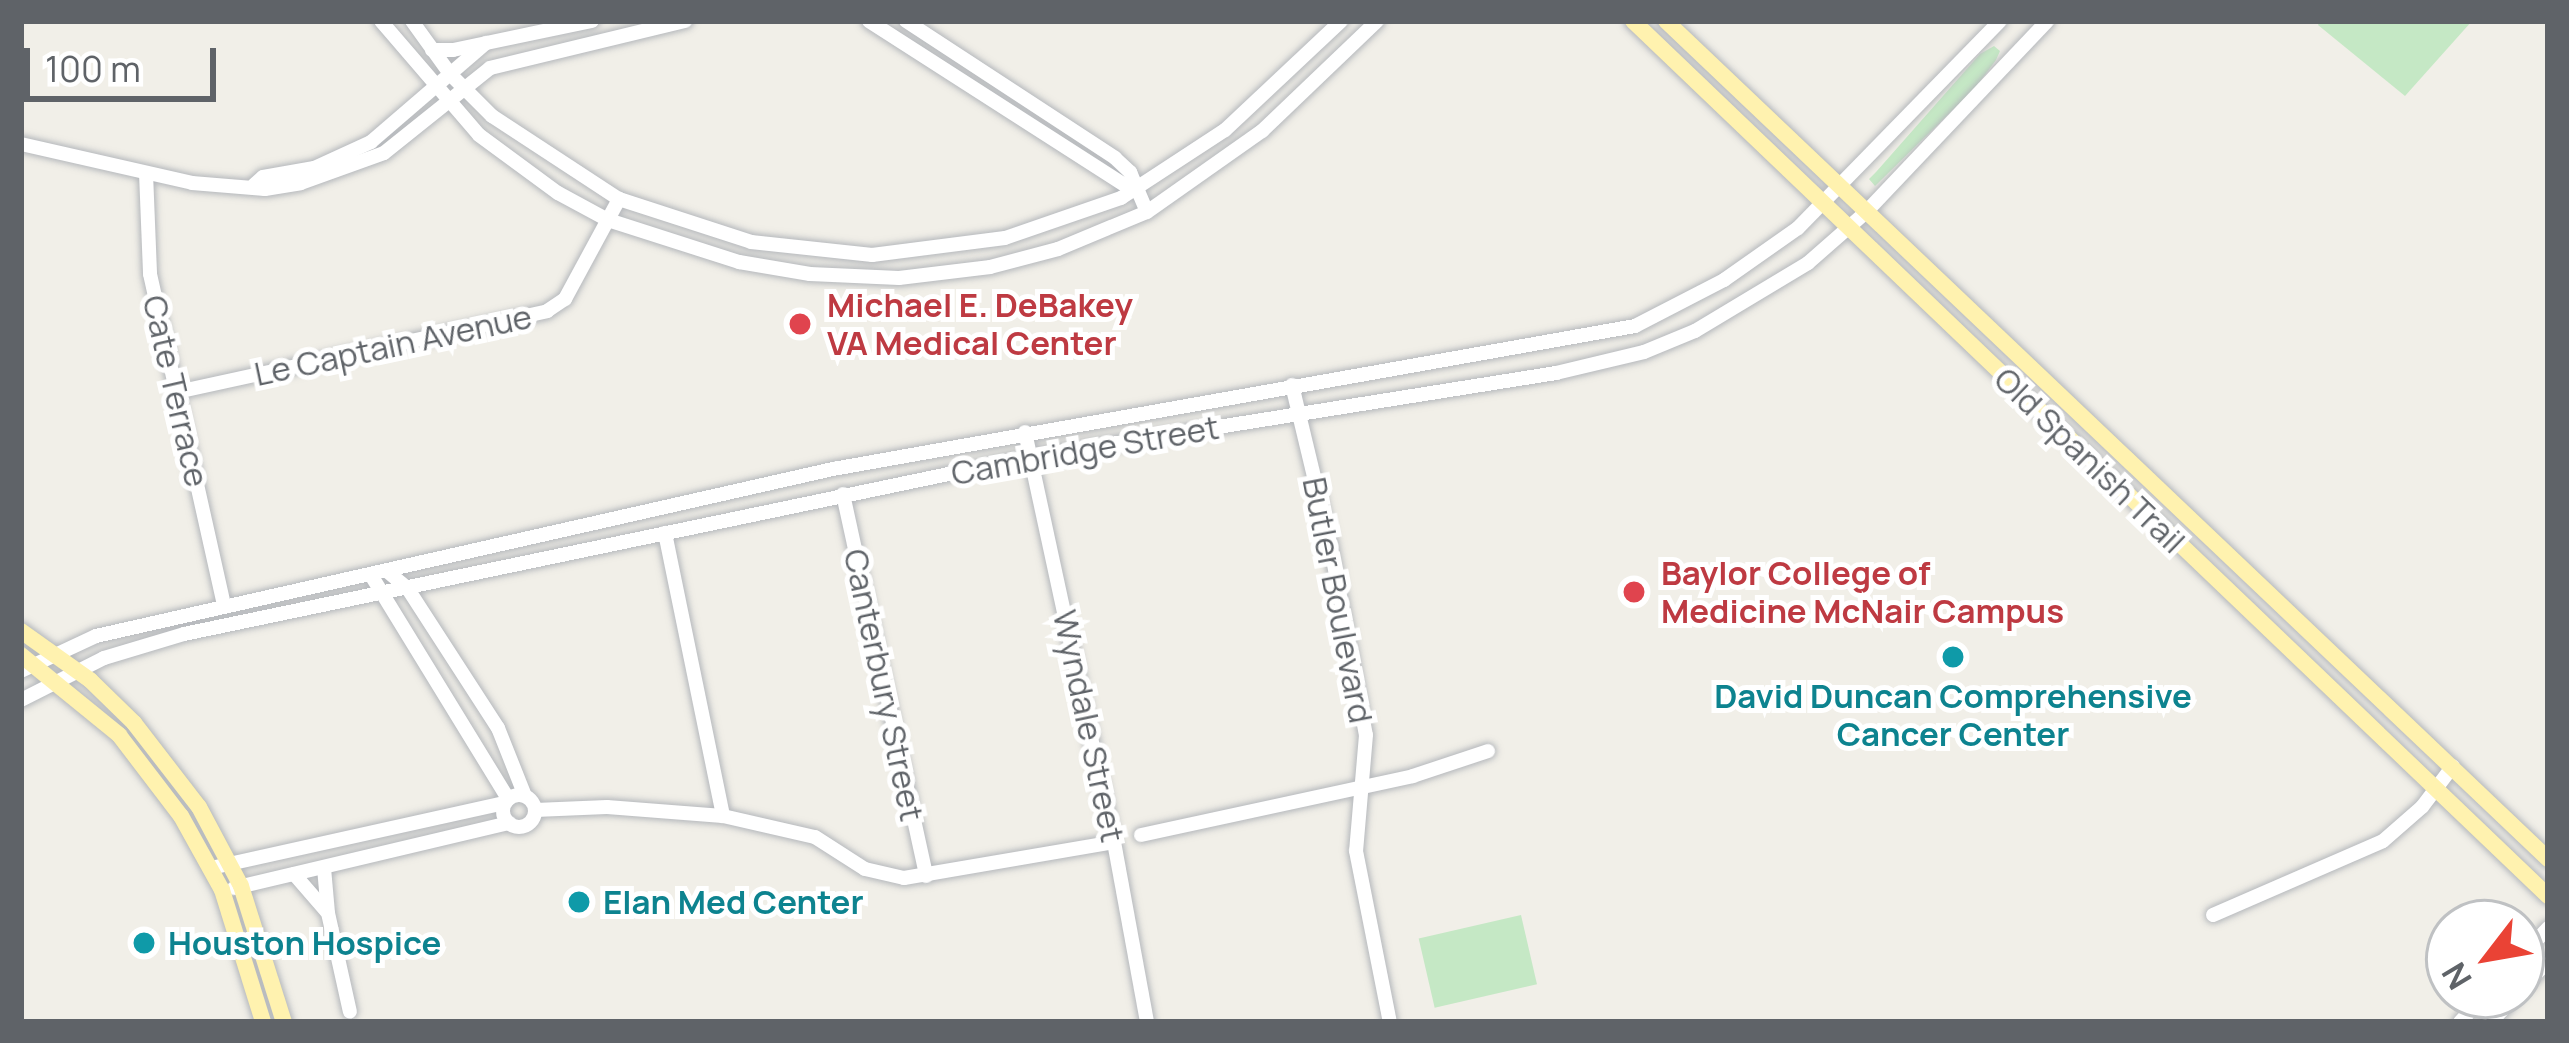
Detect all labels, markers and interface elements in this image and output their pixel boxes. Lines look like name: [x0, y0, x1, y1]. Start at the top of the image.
scale bar: [30, 24, 222, 98]
text: 100 m: [45, 44, 141, 93]
place label: Michael E. DeBakey VA Medical Center: [827, 285, 1133, 363]
street label: Cate Terrace: [135, 291, 217, 491]
street label: Le Captain Avenue: [251, 296, 535, 394]
marker: Michael E. DeBakey VA Medical Center: [784, 308, 816, 340]
street label: Old Spanish Trail: [1986, 359, 2194, 561]
street label: Cambridge Street: [948, 407, 1222, 493]
street label: Butler Boulevard: [1295, 474, 1381, 726]
street label: Canterbury Street: [836, 545, 932, 825]
place label: Baylor College of Medicine McNair Campus: [1661, 553, 2064, 631]
marker: Baylor College of Medicine McNair Campus: [1618, 576, 1650, 608]
street label: Wyndale Street: [1045, 606, 1133, 846]
marker: David Duncan Comprehensive Cancer Center: [1940, 644, 1966, 670]
place label: David Duncan Comprehensive Cancer Center: [1714, 676, 2192, 754]
place label: Elan Med Center: [603, 882, 864, 922]
marker: Elan Med Center: [566, 889, 592, 915]
north arrow: [2425, 899, 2545, 1019]
place label: Houston Hospice: [168, 923, 441, 963]
marker: Houston Hospice: [131, 930, 157, 956]
text: N: [2431, 955, 2482, 998]

